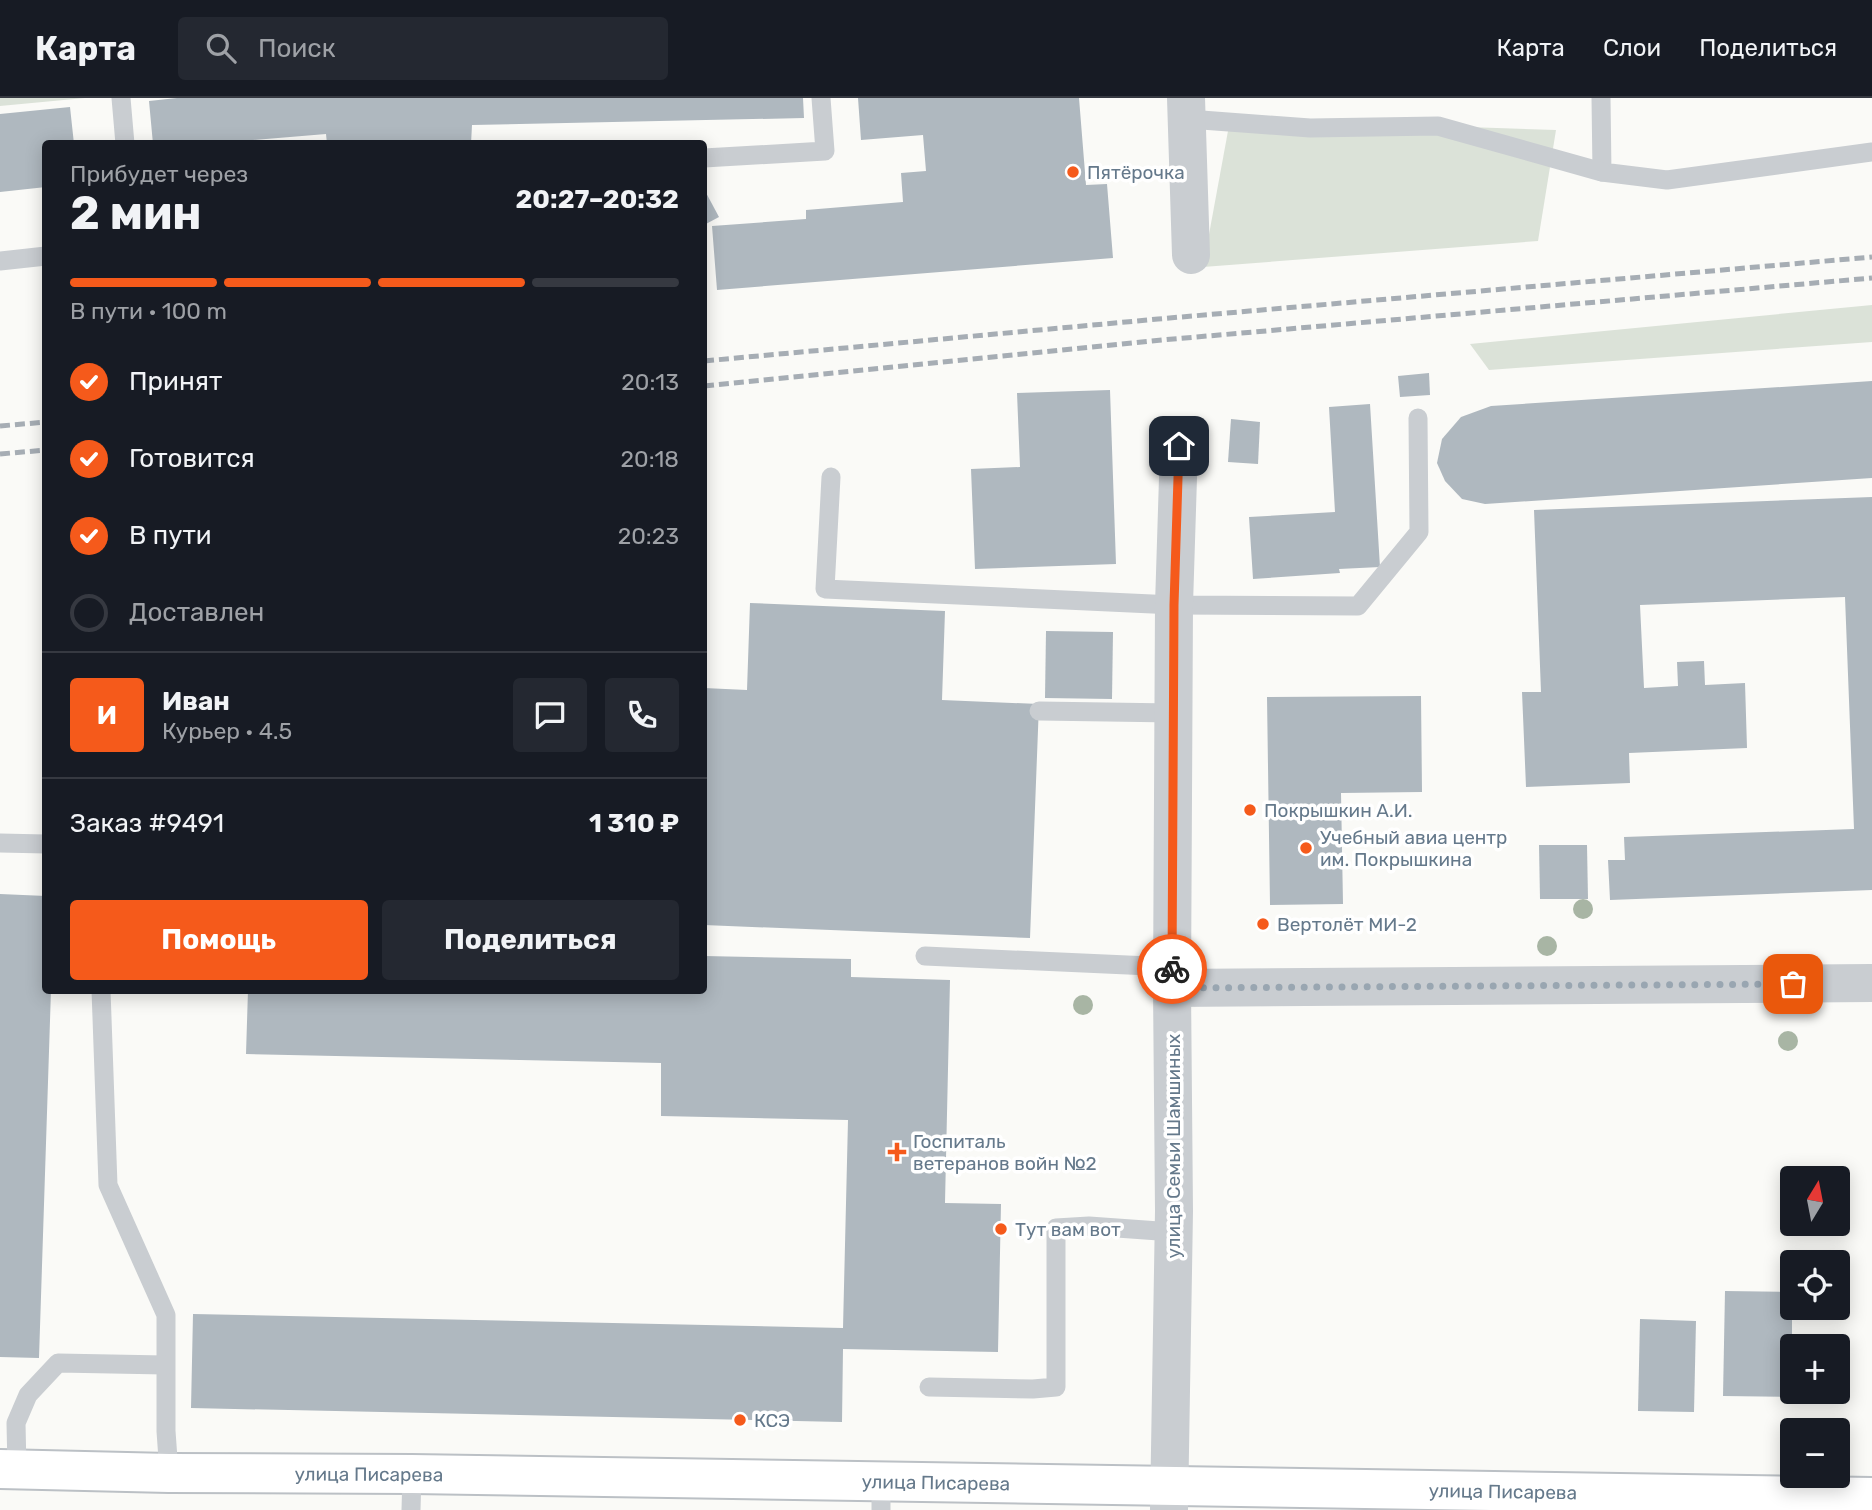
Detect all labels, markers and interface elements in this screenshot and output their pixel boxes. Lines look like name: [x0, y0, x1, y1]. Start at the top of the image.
search box: [178, 17, 668, 80]
text: Карта: [35, 29, 136, 68]
icon: search: [202, 29, 240, 67]
text: Поиск: [258, 33, 336, 64]
text: Карта: [1496, 34, 1565, 62]
text: Слои: [1603, 34, 1661, 62]
text: Поделиться: [1699, 34, 1837, 62]
text: Прибудет через: [70, 160, 248, 188]
place label: Пятёрочка: [1087, 161, 1185, 184]
marker: Пятёрочка: [1065, 164, 1081, 180]
text: 20:27–20:32: [515, 184, 679, 215]
text: 2 мин: [70, 186, 202, 241]
text: В пути · 100 m: [70, 297, 227, 325]
icon: check: [70, 363, 108, 401]
text: Принят: [129, 366, 222, 397]
text: 20:13: [621, 368, 679, 396]
pin: [1149, 416, 1209, 476]
icon: home: [1160, 427, 1198, 465]
icon: check: [70, 440, 108, 478]
text: Готовится: [129, 443, 255, 474]
text: 20:18: [621, 445, 679, 473]
icon: check: [70, 517, 108, 555]
text: В пути: [129, 520, 212, 551]
text: 20:23: [618, 522, 679, 550]
text: Доставлен: [129, 597, 264, 628]
button: chat: [513, 678, 587, 752]
button: phone: [605, 678, 679, 752]
text: Иван: [162, 686, 230, 717]
text: И: [97, 700, 117, 731]
text: Курьер · 4.5: [162, 717, 292, 745]
place label: Покрышкин А.И.: [1264, 799, 1413, 822]
marker: Покрышкин А.И.: [1242, 802, 1258, 818]
text: Заказ #9491: [70, 808, 224, 839]
text: 1 310 ₽: [589, 808, 679, 839]
place label: Учебный авиа центр им. Покрышкина: [1320, 826, 1507, 871]
marker: Учебный авиа центр им. Покрышкина: [1298, 840, 1314, 856]
button: Помощь: [70, 900, 368, 980]
button: Поделиться: [382, 900, 679, 980]
place label: Вертолёт МИ-2: [1277, 913, 1417, 936]
marker: Вертолёт МИ-2: [1255, 916, 1271, 932]
courier: [1137, 934, 1207, 1004]
icon: bike: [1153, 950, 1191, 988]
pin: [1763, 954, 1823, 1014]
icon: bag: [1774, 965, 1812, 1003]
street label: улица Семьи Шамшиных: [1162, 1034, 1185, 1258]
place label: Госпиталь ветеранов войн №2: [913, 1130, 1097, 1175]
marker: Госпиталь ветеранов войн №2: [887, 1142, 907, 1162]
north arrow: [1780, 1166, 1850, 1236]
map controls: [1780, 1166, 1850, 1488]
place label: Тут вам вот: [1015, 1218, 1121, 1241]
marker: Тут вам вот: [993, 1221, 1009, 1237]
button: locate: [1780, 1250, 1850, 1320]
button: +: [1780, 1334, 1850, 1404]
place label: КСЭ: [754, 1409, 790, 1432]
marker: КСЭ: [732, 1412, 748, 1428]
button: −: [1780, 1418, 1850, 1488]
street label: улица Писарева: [295, 1463, 443, 1486]
street label: улица Писарева: [861, 1470, 1010, 1495]
street label: улица Писарева: [1428, 1479, 1577, 1504]

